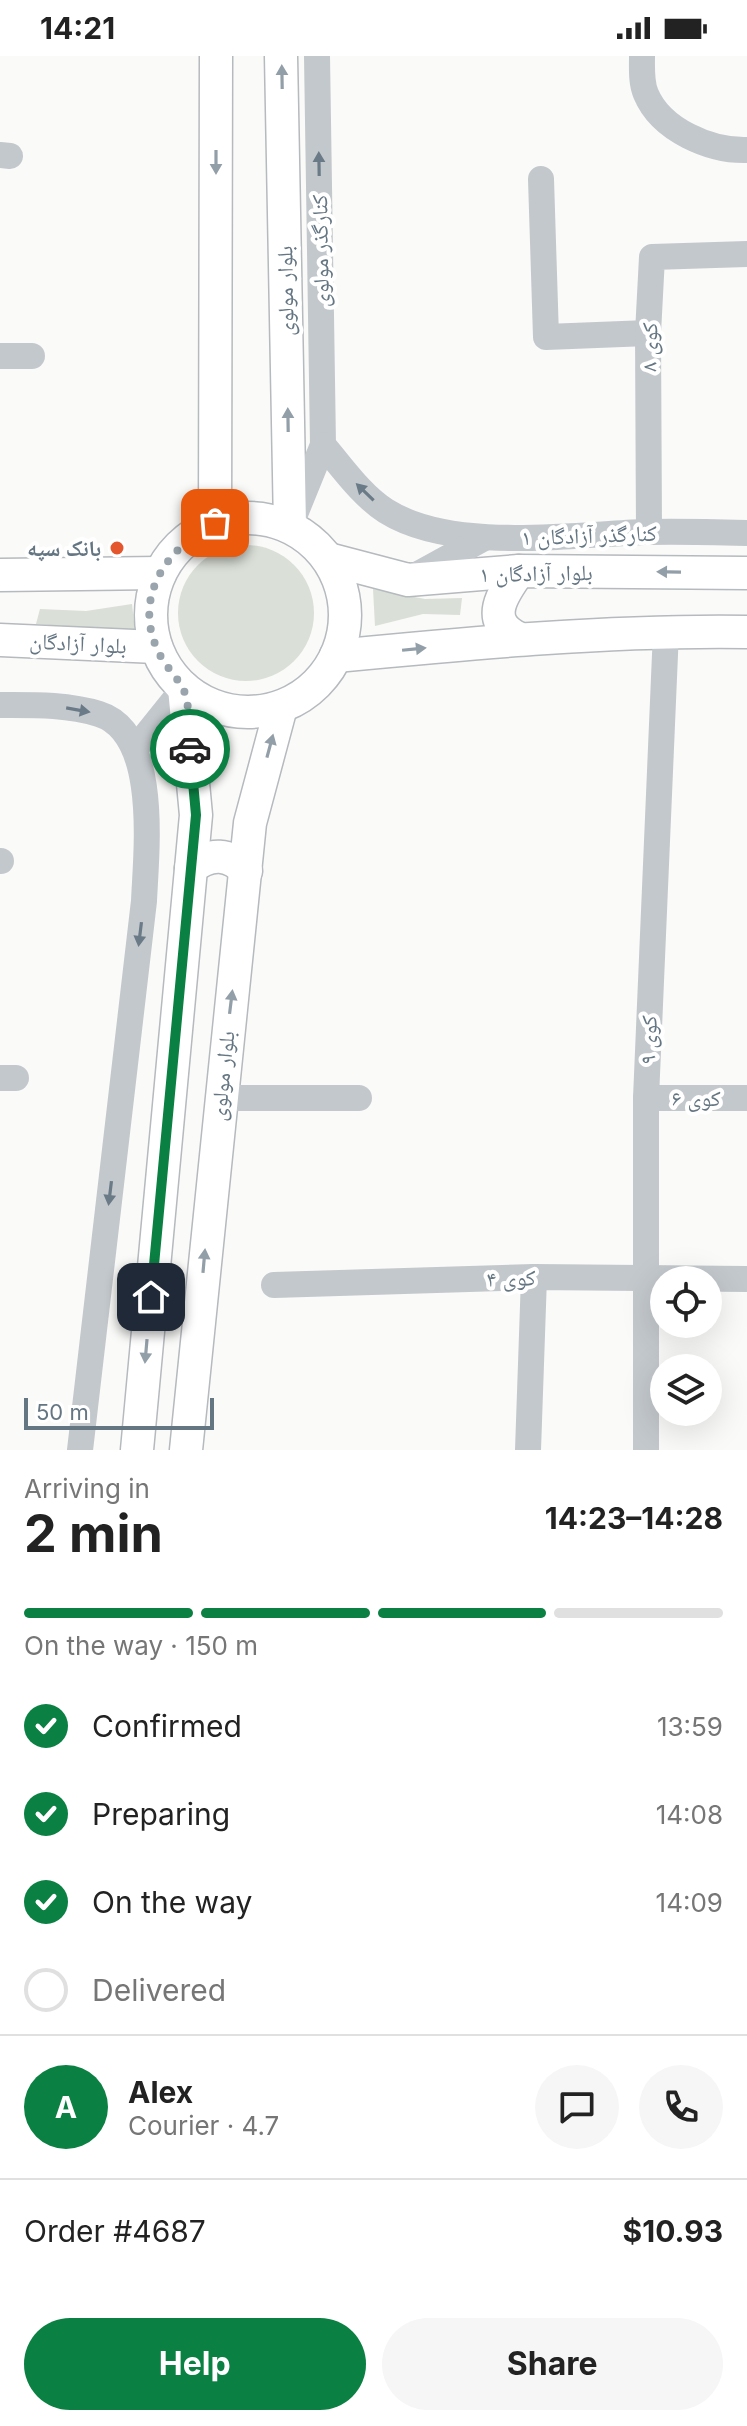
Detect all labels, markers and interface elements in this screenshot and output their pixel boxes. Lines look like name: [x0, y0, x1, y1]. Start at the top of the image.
text: 14:21: [40, 10, 115, 46]
one-way arrow: [275, 64, 288, 89]
one-way arrow: [210, 150, 222, 175]
one-way arrow: [312, 151, 325, 176]
street label: کنارگذر مولوی: [306, 194, 335, 308]
street label: بلوار مولوی: [271, 245, 300, 336]
street label: کوی ۸: [636, 322, 663, 372]
one-way arrow: [282, 407, 294, 432]
one-way arrow: [356, 484, 375, 502]
pin: [181, 489, 249, 557]
icon: bag: [193, 501, 237, 545]
street label: کنارگذر آزادگان ۱: [521, 520, 657, 551]
place label: بانک سپه: [27, 535, 101, 562]
marker: بانک سپه: [108, 539, 126, 557]
street label: بلوار آزادگان ۱: [479, 559, 593, 588]
one-way arrow: [656, 566, 681, 578]
street label: بلوار آزادگان: [29, 627, 127, 660]
one-way arrow: [402, 642, 427, 655]
one-way arrow: [65, 704, 90, 717]
courier: [150, 709, 230, 789]
icon: car: [168, 727, 212, 771]
one-way arrow: [265, 733, 277, 758]
one-way arrow: [133, 922, 146, 947]
one-way arrow: [224, 989, 237, 1014]
street label: کوی ۹: [634, 1015, 663, 1065]
street label: بلوار مولوی: [204, 1030, 241, 1122]
street label: کوی ۶: [671, 1085, 721, 1112]
one-way arrow: [103, 1181, 116, 1206]
one-way arrow: [198, 1248, 211, 1273]
pin: [117, 1263, 185, 1331]
street label: کوی ۴: [486, 1264, 536, 1293]
map controls: [650, 1266, 722, 1426]
button: locate: [650, 1266, 722, 1338]
icon: home: [129, 1275, 173, 1319]
one-way arrow: [139, 1339, 152, 1364]
button: layers: [650, 1354, 722, 1426]
scale bar: [24, 1394, 214, 1430]
text: 50 m: [36, 1399, 89, 1425]
text: Arriving in: [24, 1473, 150, 1504]
text: 14:23–14:28: [545, 1500, 723, 1536]
text: 2 min: [24, 1502, 163, 1565]
text: On the way · 150 m: [24, 1630, 258, 1661]
icon: check: [24, 1704, 68, 1748]
text: Confirmed: [92, 1708, 242, 1744]
text: 13:59: [657, 1711, 723, 1742]
icon: check: [24, 1792, 68, 1836]
text: Preparing: [92, 1796, 230, 1832]
text: 14:08: [656, 1799, 723, 1830]
icon: check: [24, 1880, 68, 1924]
text: On the way: [92, 1884, 252, 1920]
text: 14:09: [656, 1887, 723, 1918]
text: Delivered: [92, 1972, 226, 2008]
button: chat: [535, 2065, 619, 2149]
button: phone: [639, 2065, 723, 2149]
text: Alex: [128, 2074, 193, 2110]
text: A: [55, 2089, 77, 2125]
text: Courier · 4.7: [128, 2110, 279, 2141]
text: Order #4687: [24, 2213, 206, 2249]
text: $10.93: [623, 2213, 723, 2249]
button: Help: [24, 2318, 366, 2410]
button: Share: [382, 2318, 723, 2410]

